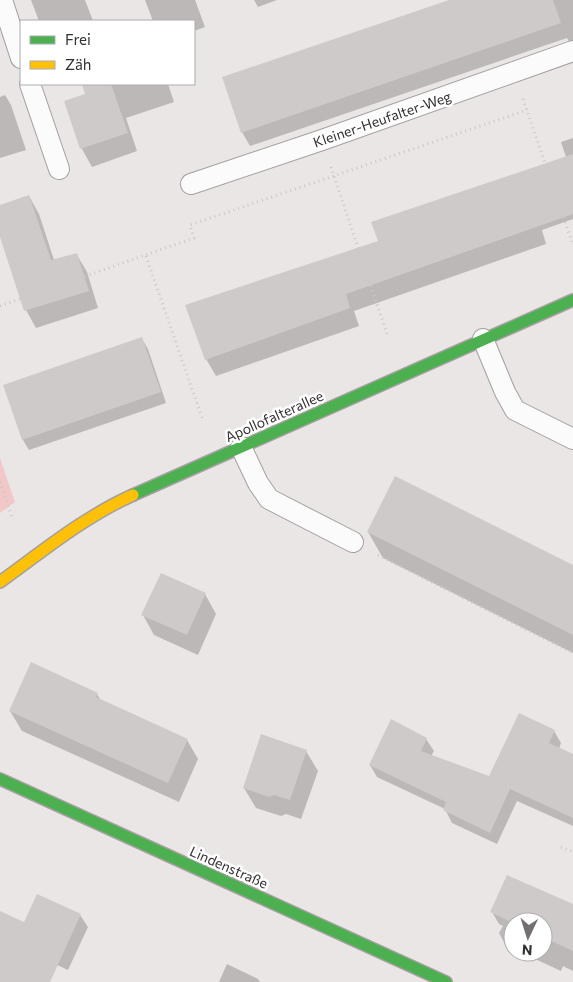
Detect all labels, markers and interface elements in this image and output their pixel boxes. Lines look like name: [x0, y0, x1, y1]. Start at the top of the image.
legend: [20, 20, 195, 85]
text: Frei: [65, 30, 91, 48]
text: Zäh: [65, 55, 91, 73]
street label: Kleiner-Heufalter-Weg: [311, 87, 454, 151]
street label: Apollofalterallee: [222, 387, 326, 445]
street label: Lindenstraße: [187, 842, 271, 892]
north arrow: [503, 912, 553, 962]
text: N: [521, 942, 533, 959]

